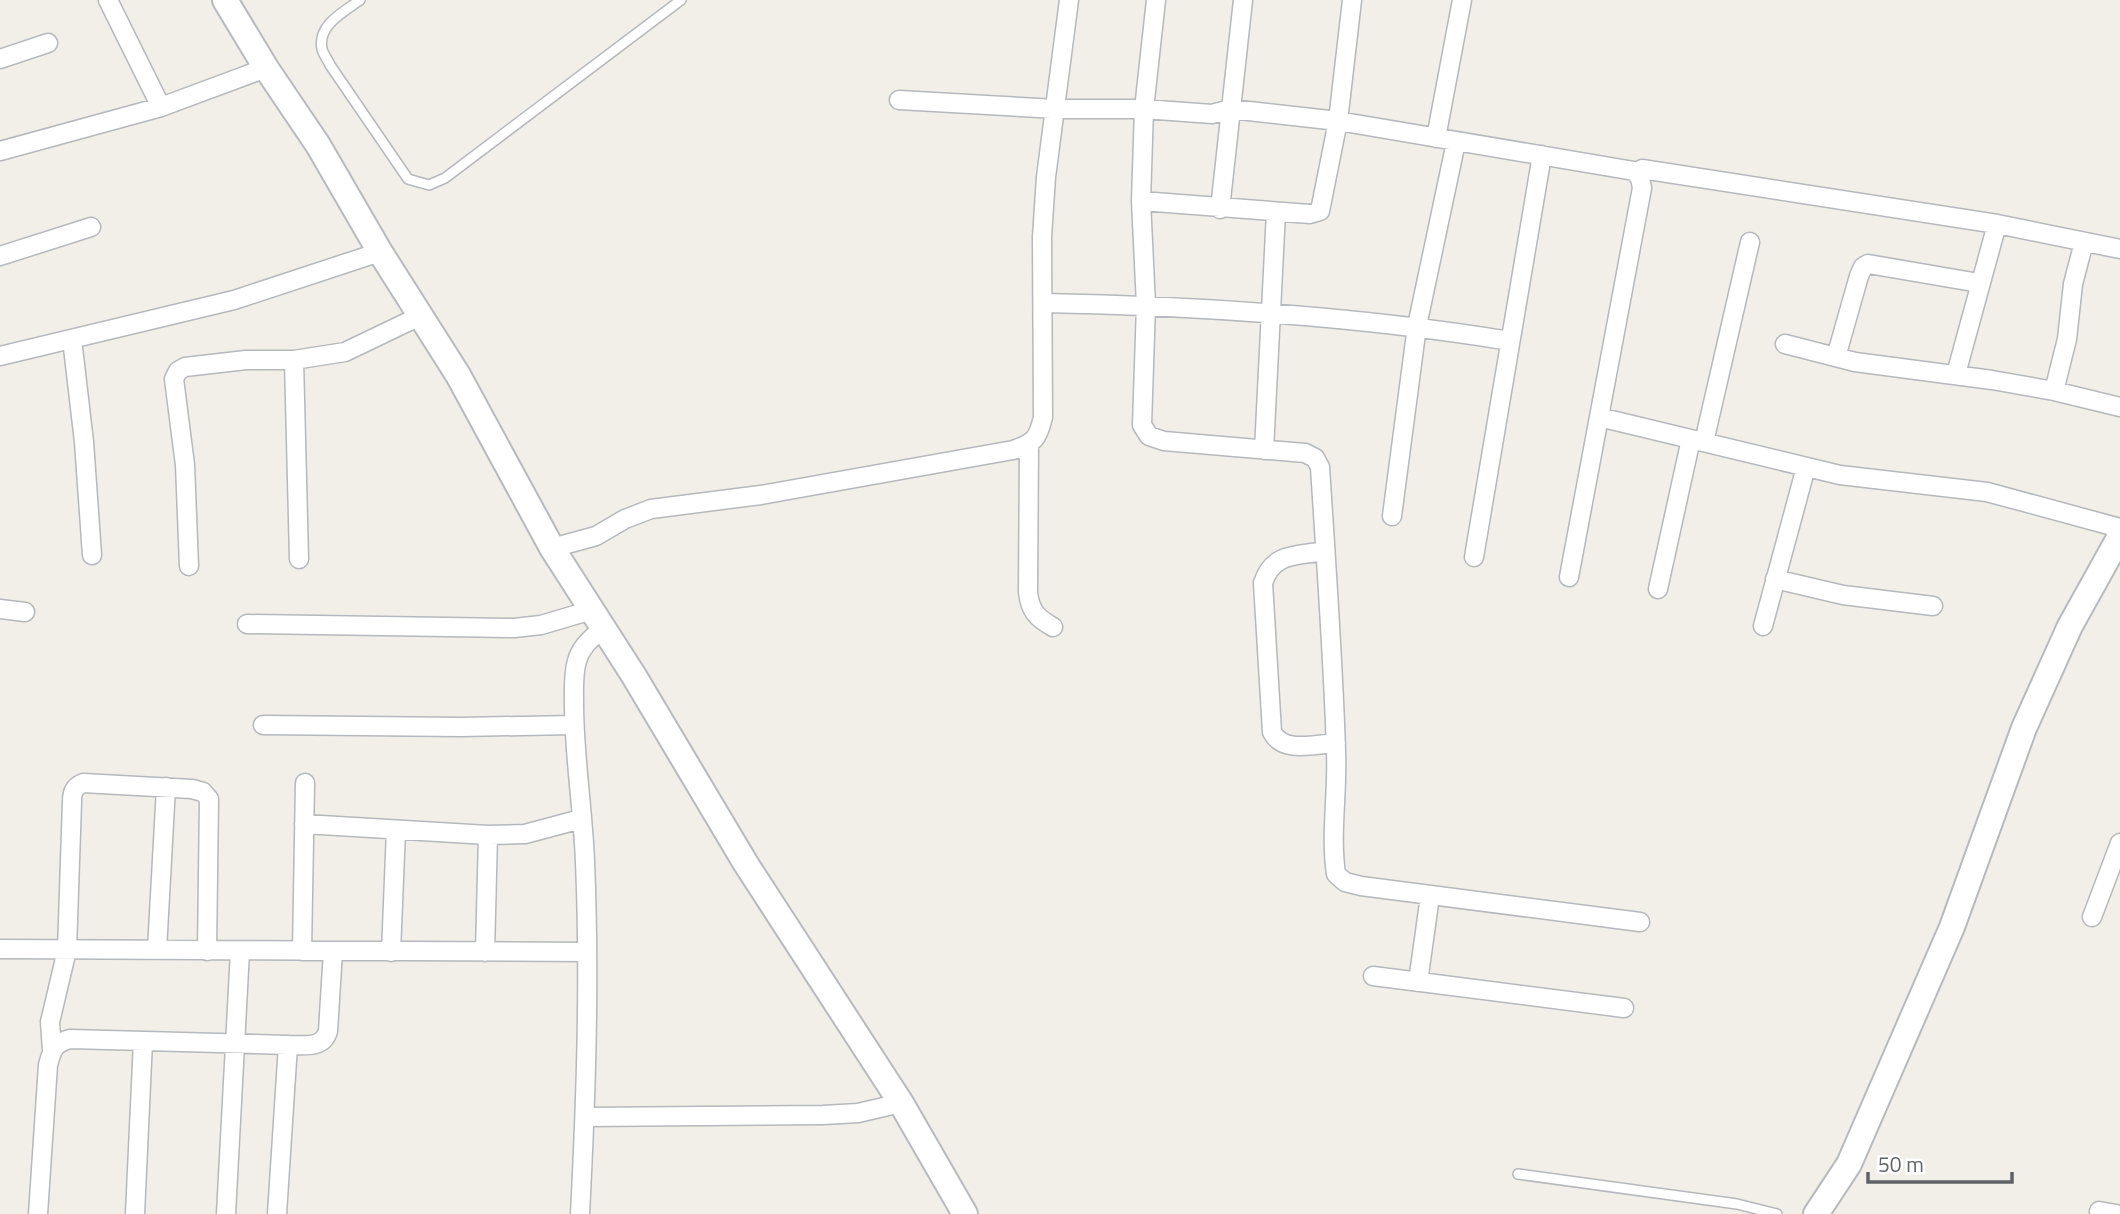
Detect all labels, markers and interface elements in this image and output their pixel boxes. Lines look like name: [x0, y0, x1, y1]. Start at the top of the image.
scale bar: [1868, 1140, 2011, 1184]
text: 50 m: [1878, 1148, 1924, 1180]

